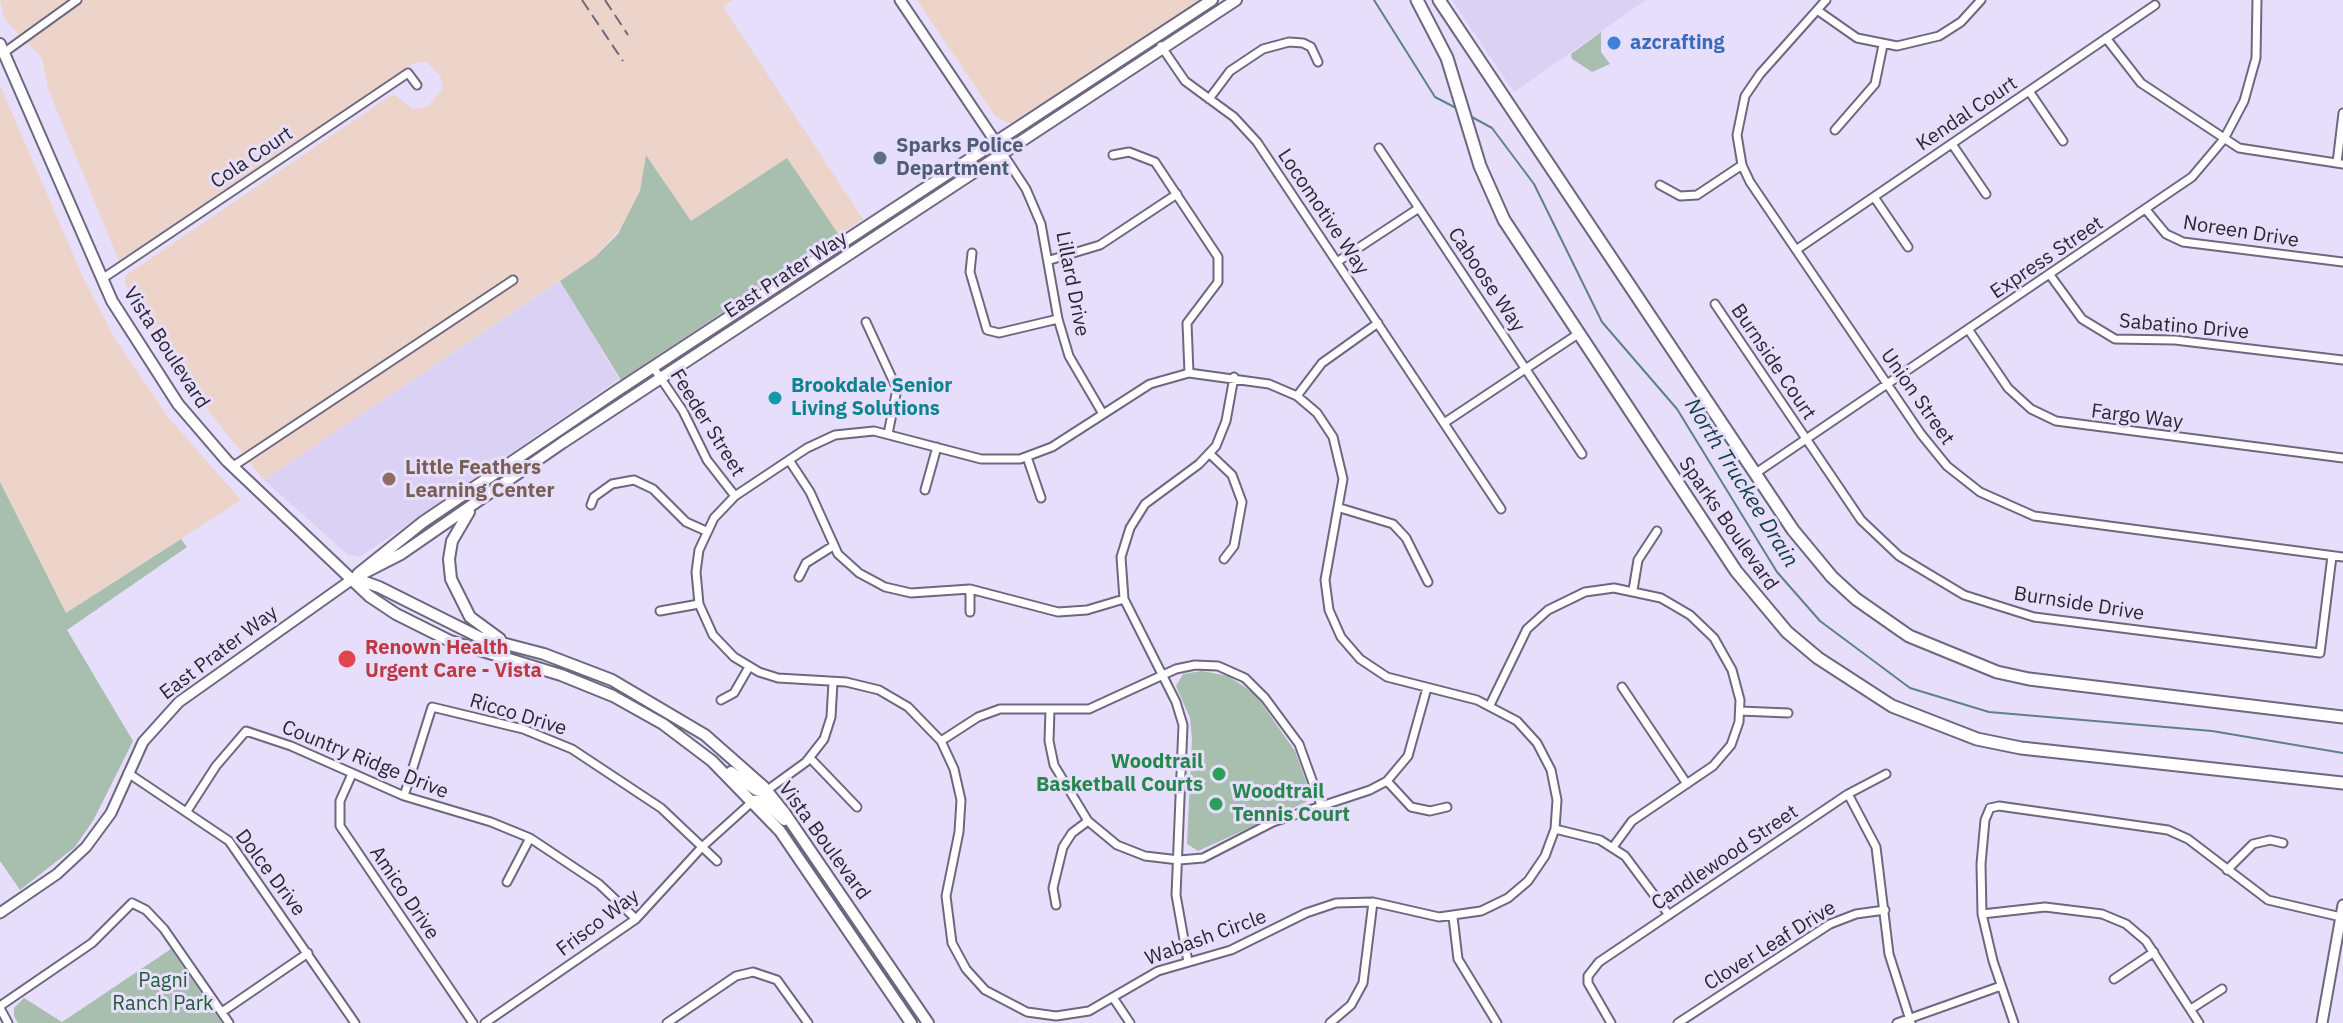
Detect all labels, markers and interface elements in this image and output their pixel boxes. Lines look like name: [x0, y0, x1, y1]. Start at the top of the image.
place label: azcrafting: [1630, 31, 1725, 55]
marker: azcrafting: [1605, 34, 1623, 52]
street label: Kendal Court: [1912, 72, 2022, 156]
street label: Cola Court: [206, 122, 298, 194]
place label: Sparks Police Department: [896, 134, 1023, 181]
street label: Locomotive Way: [1272, 145, 1374, 279]
marker: Sparks Police Department: [871, 149, 889, 167]
street label: Noreen Drive: [2181, 211, 2301, 253]
street label: Express Street: [1986, 212, 2108, 304]
street label: Caboose Way: [1442, 223, 1530, 337]
street label: East Prater Way: [720, 226, 852, 324]
street label: Lillard Drive: [1050, 229, 1094, 339]
street label: Vista Boulevard: [118, 283, 214, 413]
street label: Burnside Court: [1725, 300, 1821, 424]
street label: Sabatino Drive: [2118, 309, 2250, 345]
street label: Union Street: [1875, 344, 1959, 450]
street label: Feeder Street: [664, 365, 750, 481]
place label: Brookdale Senior Living Solutions: [791, 374, 952, 421]
marker: Brookdale Senior Living Solutions: [766, 389, 784, 407]
water label: North Truckee Drain: [1678, 394, 1804, 572]
street label: Fargo Way: [2090, 399, 2184, 435]
street label: Sparks Boulevard: [1673, 453, 1783, 595]
place label: Little Feathers Learning Center: [405, 456, 554, 503]
marker: Little Feathers Learning Center: [380, 470, 398, 488]
street label: Burnside Drive: [2012, 582, 2146, 626]
street label: East Prater Way: [155, 601, 283, 705]
place label: Renown Health Urgent Care - Vista: [365, 636, 542, 683]
marker: Renown Health Urgent Care - Vista: [336, 648, 358, 670]
street label: Ricco Drive: [467, 689, 569, 741]
street label: Country Ridge Drive: [278, 716, 452, 804]
place label: Woodtrail Basketball Courts: [1036, 750, 1203, 797]
marker: Woodtrail Basketball Courts: [1210, 765, 1228, 783]
street label: Vista Boulevard: [773, 777, 875, 905]
place label: Woodtrail Tennis Court: [1232, 780, 1350, 827]
marker: Woodtrail Tennis Court: [1207, 795, 1225, 813]
street label: Candlewood Street: [1647, 800, 1803, 916]
street label: Dolce Drive: [230, 825, 310, 921]
street label: Amico Drive: [364, 842, 444, 944]
street label: Frisco Way: [552, 884, 644, 962]
street label: Clover Leaf Drive: [1700, 896, 1840, 996]
street label: Wabash Circle: [1142, 905, 1270, 971]
park label: Pagni Ranch Park: [112, 969, 214, 1016]

